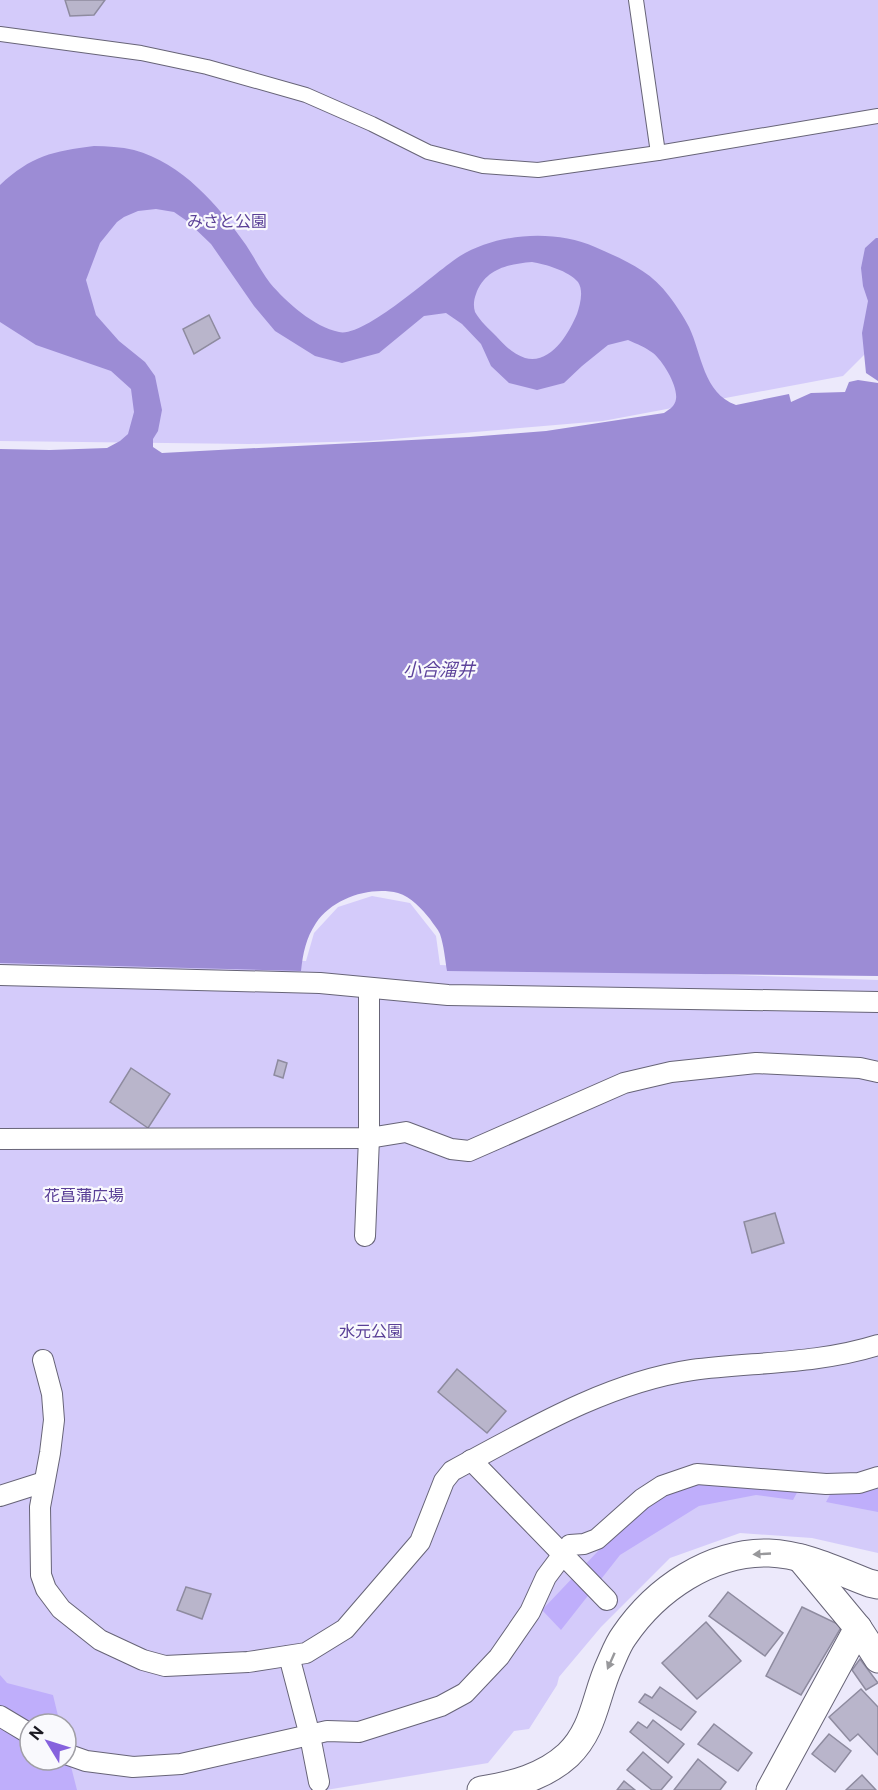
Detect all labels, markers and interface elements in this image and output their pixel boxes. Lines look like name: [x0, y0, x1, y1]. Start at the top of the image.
park label: みさと公園: [187, 212, 267, 231]
water label: 小合溜井: [403, 659, 477, 680]
park label: 花菖蒲広場: [44, 1186, 124, 1205]
park label: 水元公園: [339, 1322, 403, 1341]
one-way arrow: [752, 1550, 771, 1559]
one-way arrow: [606, 1653, 616, 1671]
north arrow: [18, 1712, 78, 1772]
text: N: [25, 1722, 48, 1744]

